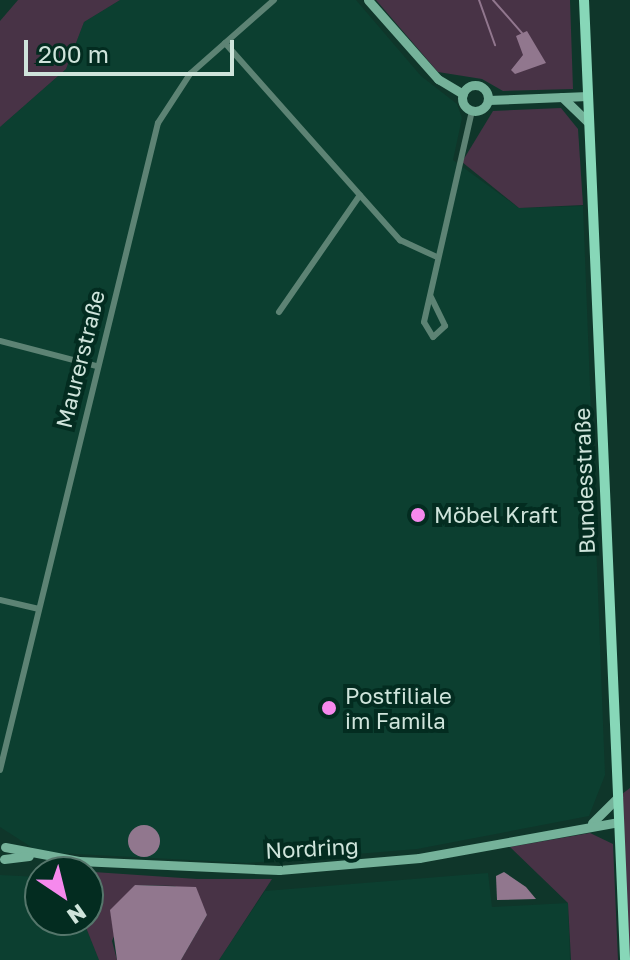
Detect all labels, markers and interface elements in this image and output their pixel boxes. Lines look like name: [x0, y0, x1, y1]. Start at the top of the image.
scale bar: [28, 24, 238, 74]
text: 200 m: [38, 39, 109, 68]
street label: Maurerstraße: [50, 287, 110, 431]
street label: Bundesstraße: [568, 407, 600, 555]
place label: Möbel Kraft: [434, 502, 558, 528]
marker: Möbel Kraft: [409, 506, 427, 524]
place label: Postfiliale im Famila: [345, 682, 452, 734]
marker: Postfiliale im Famila: [320, 699, 338, 717]
street label: Nordring: [265, 832, 359, 864]
north arrow: [24, 856, 104, 936]
text: N: [62, 899, 92, 930]

